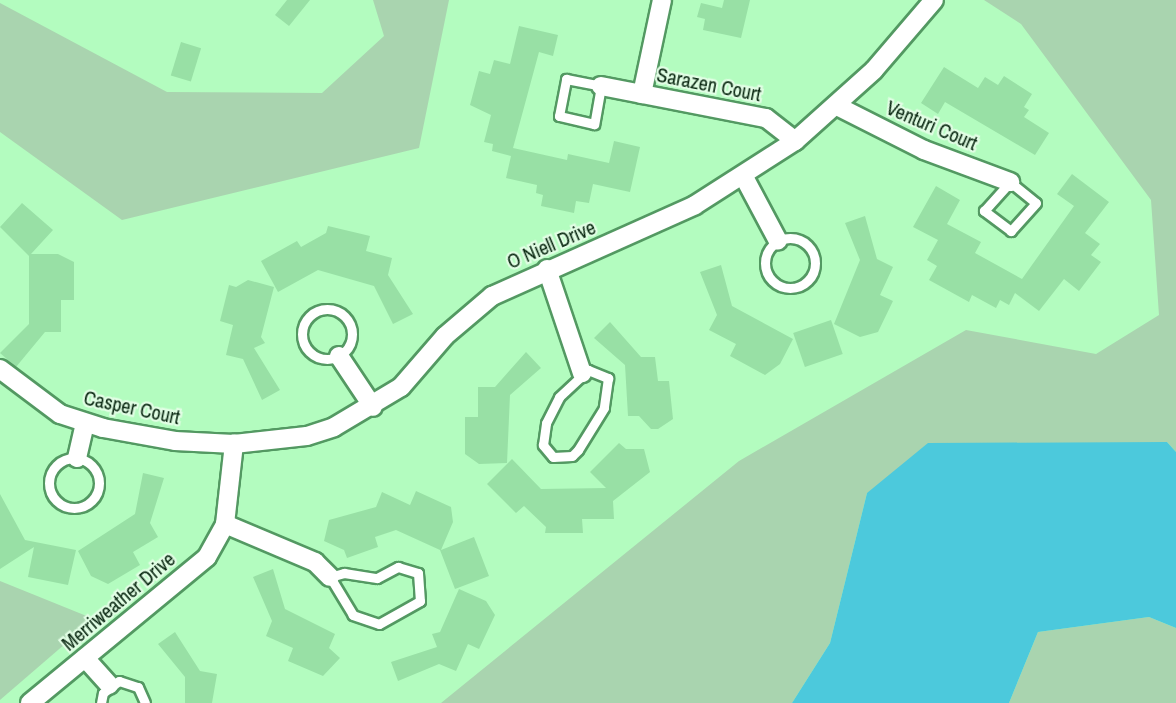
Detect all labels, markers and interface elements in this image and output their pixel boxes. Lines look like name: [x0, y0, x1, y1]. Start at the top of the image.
street label: Sarazen Court: [655, 62, 763, 106]
street label: Venturi Court: [883, 95, 981, 155]
street label: O Niell Drive: [503, 215, 599, 273]
street label: Casper Court: [82, 385, 182, 429]
street label: Merriweather Drive: [57, 547, 179, 655]

